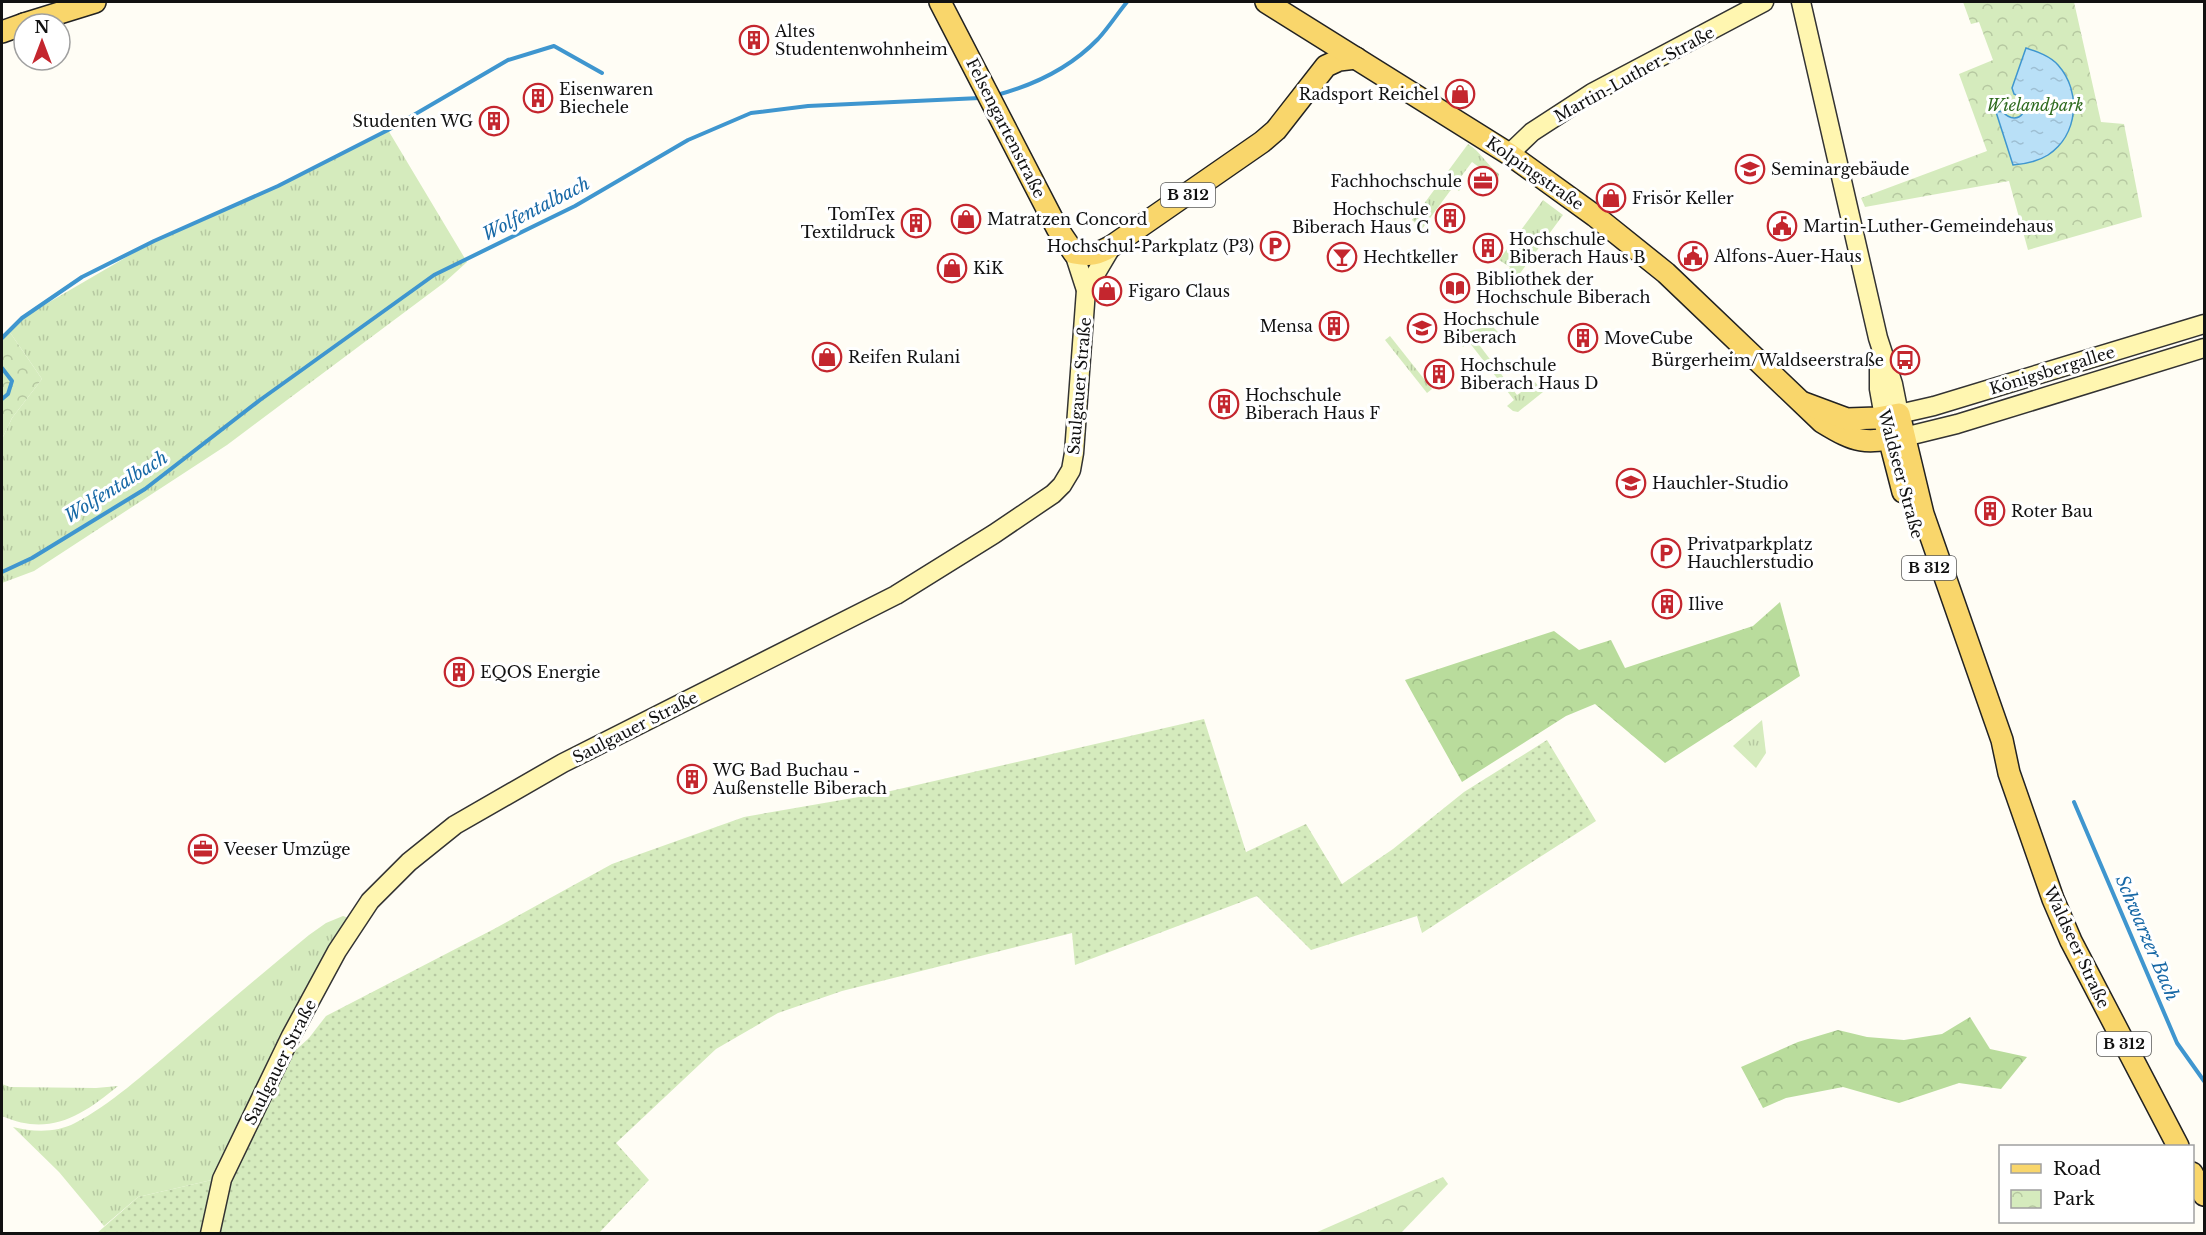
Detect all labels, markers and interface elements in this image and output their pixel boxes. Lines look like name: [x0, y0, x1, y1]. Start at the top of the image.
north arrow: [12, 12, 72, 72]
text: N: [34, 17, 50, 37]
place label: Altes Studentenwohnheim: [774, 21, 948, 59]
street label: Martin-Luther-Straße: [1551, 22, 1717, 126]
building icon: Altes Studentenwohnheim: [738, 24, 770, 56]
street label: Felsengartenstraße: [962, 55, 1050, 201]
shop icon: Radsport Reichel: [1444, 78, 1476, 110]
place label: Eisenwaren Biechele: [559, 79, 653, 117]
building icon: Eisenwaren Biechele: [522, 82, 554, 114]
place label: Radsport Reichel: [1299, 84, 1439, 104]
park label: Wielandpark: [1987, 95, 2084, 115]
building icon: Studenten WG: [478, 105, 510, 137]
place label: Studenten WG: [352, 111, 473, 131]
street label: Kolpingstraße: [1482, 132, 1588, 214]
school or university icon: Seminargebäude: [1734, 153, 1766, 185]
place label: Seminargebäude: [1771, 159, 1909, 179]
office icon: Fachhochschule: [1467, 165, 1499, 197]
place label: Fachhochschule: [1330, 171, 1462, 191]
water label: Wolfentalbach: [478, 172, 594, 246]
shop icon: Frisör Keller: [1595, 182, 1627, 214]
road number: B 312: [1161, 183, 1215, 207]
place label: Frisör Keller: [1632, 188, 1734, 208]
place label: Hochschule Biberach Haus C: [1292, 199, 1429, 237]
building icon: Hochschule Biberach Haus C: [1434, 202, 1466, 234]
shop icon: Matratzen Concord: [950, 203, 982, 235]
place label: TomTex Textildruck: [801, 204, 895, 242]
building icon: TomTex Textildruck: [900, 207, 932, 239]
place label: Matratzen Concord: [987, 209, 1147, 229]
public building icon: Martin-Luther-Gemeindehaus: [1766, 210, 1798, 242]
place label: Martin-Luther-Gemeindehaus: [1803, 216, 2054, 236]
place label: Hochschule Biberach Haus B: [1509, 229, 1646, 267]
parking icon: Hochschul-Parkplatz (P3): [1259, 230, 1291, 262]
building icon: Hochschule Biberach Haus B: [1472, 232, 1504, 264]
place label: Hochschul-Parkplatz (P3): [1047, 236, 1254, 256]
public building icon: Alfons-Auer-Haus: [1677, 240, 1709, 272]
bar icon: Hechtkeller: [1326, 241, 1358, 273]
place label: Alfons-Auer-Haus: [1713, 246, 1862, 266]
place label: Hechtkeller: [1363, 247, 1458, 267]
shop icon: KiK: [936, 252, 968, 284]
place label: KiK: [973, 258, 1004, 278]
place label: Bibliothek der Hochschule Biberach: [1476, 269, 1650, 307]
library icon: Bibliothek der Hochschule Biberach: [1439, 272, 1471, 304]
shop icon: Figaro Claus: [1091, 275, 1123, 307]
place label: Figaro Claus: [1128, 281, 1230, 301]
place label: Hochschule Biberach: [1443, 309, 1539, 347]
building icon: Mensa: [1318, 310, 1350, 342]
school or university icon: Hochschule Biberach: [1406, 312, 1438, 344]
street label: Saulgauer Straße: [1063, 316, 1095, 456]
place label: Mensa: [1260, 316, 1313, 336]
building icon: MoveCube: [1567, 322, 1599, 354]
place label: MoveCube: [1604, 328, 1693, 348]
shop icon: Reifen Rulani: [811, 341, 843, 373]
street label: Königsbergallee: [1987, 341, 2117, 399]
bus stop icon: Bürgerheim/Waldseerstraße: [1889, 344, 1921, 376]
place label: Reifen Rulani: [848, 347, 961, 367]
place label: Bürgerheim/Waldseerstraße: [1651, 350, 1884, 370]
place label: Hochschule Biberach Haus D: [1460, 355, 1598, 393]
building icon: Hochschule Biberach Haus D: [1423, 358, 1455, 390]
place label: Hochschule Biberach Haus F: [1245, 385, 1380, 423]
building icon: Hochschule Biberach Haus F: [1208, 388, 1240, 420]
street label: Waldseer Straße: [1874, 406, 1928, 541]
water label: Wolfentalbach: [60, 446, 172, 528]
school or university icon: Hauchler-Studio: [1615, 467, 1647, 499]
place label: Hauchler-Studio: [1652, 473, 1789, 493]
building icon: Roter Bau: [1974, 495, 2006, 527]
place label: Roter Bau: [2011, 501, 2093, 521]
place label: Privatparkplatz Hauchlerstudio: [1687, 534, 1814, 572]
parking icon: Privatparkplatz Hauchlerstudio: [1650, 537, 1682, 569]
road number: B 312: [1902, 556, 1956, 580]
building icon: Ilive: [1651, 588, 1683, 620]
place label: Ilive: [1688, 594, 1724, 614]
building icon: EQOS Energie: [443, 656, 475, 688]
place label: EQOS Energie: [480, 662, 600, 682]
street label: Saulgauer Straße: [569, 687, 701, 767]
place label: WG Bad Buchau - Außenstelle Biberach: [712, 760, 887, 798]
building icon: WG Bad Buchau - Außenstelle Biberach: [676, 763, 708, 795]
office icon: Veeser Umzüge: [187, 833, 219, 865]
place label: Veeser Umzüge: [223, 839, 351, 859]
water label: Schwarzer Bach: [2111, 872, 2183, 1004]
street label: Waldseer Straße: [2040, 882, 2114, 1011]
street label: Saulgauer Straße: [240, 996, 320, 1128]
road number: B 312: [2097, 1032, 2151, 1056]
legend: [1999, 1145, 2194, 1223]
text: Road: [2053, 1158, 2101, 1180]
text: Park: [2053, 1188, 2095, 1210]

